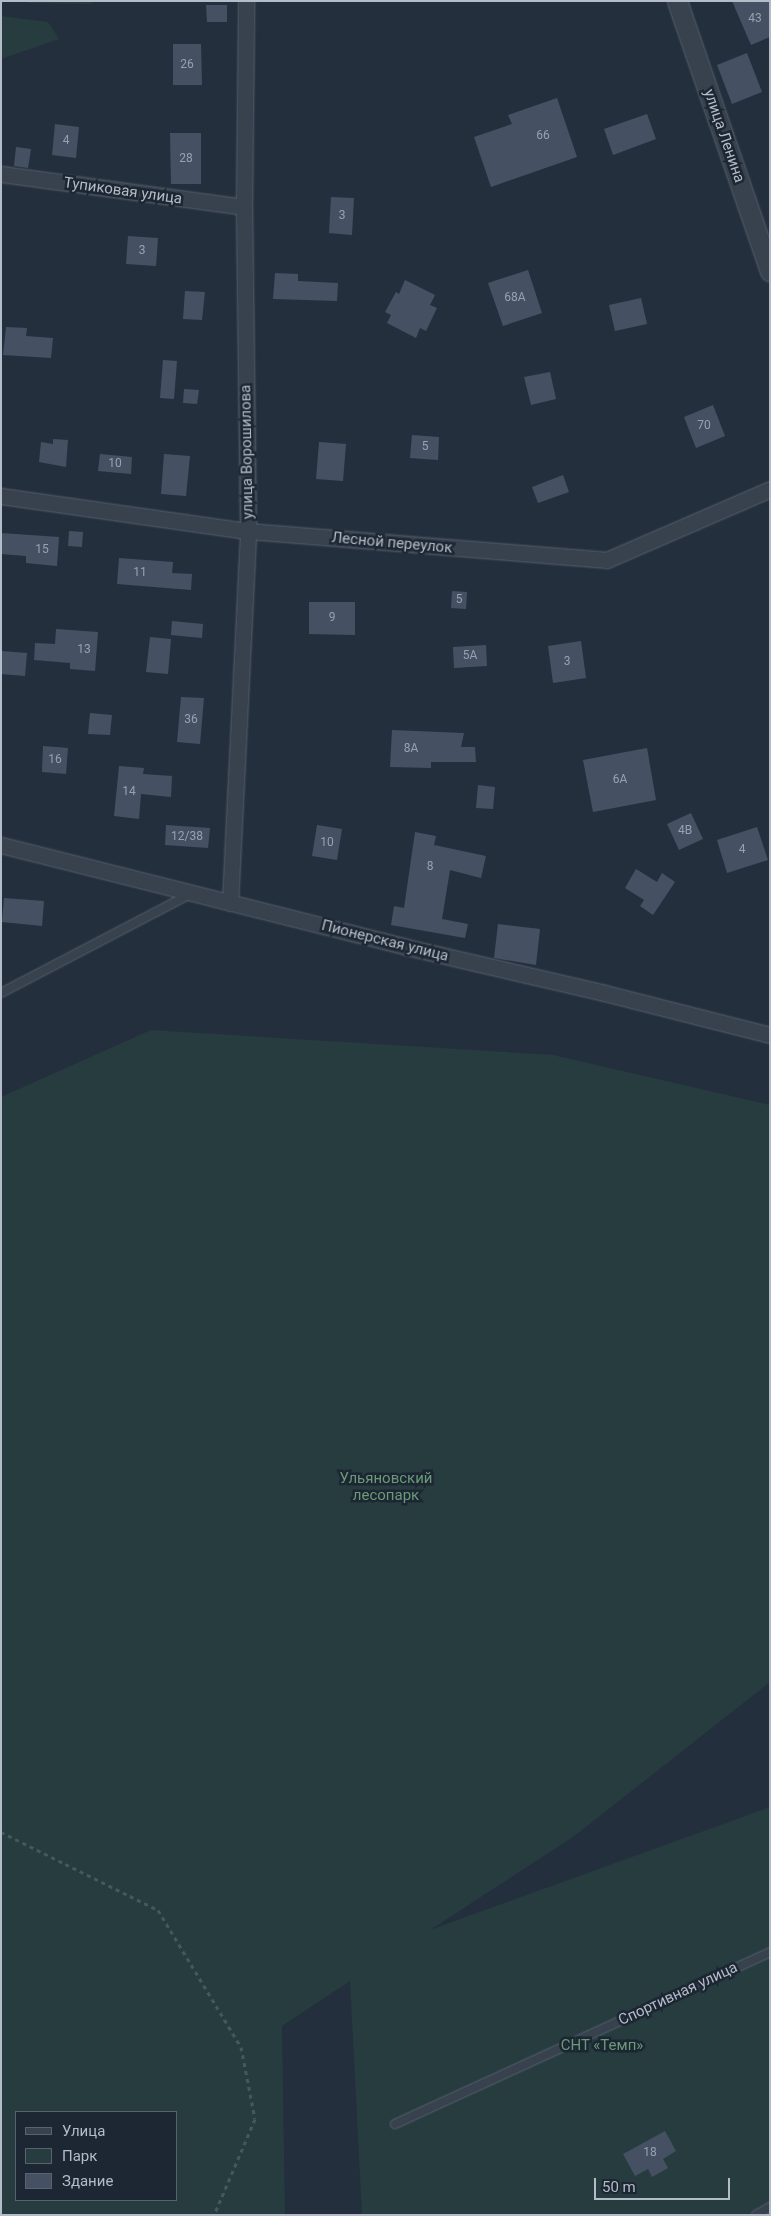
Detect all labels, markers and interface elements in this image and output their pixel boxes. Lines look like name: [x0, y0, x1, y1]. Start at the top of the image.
house number: 43: [748, 12, 762, 26]
house number: 26: [180, 58, 194, 72]
street label: улица Ленина: [700, 87, 748, 185]
house number: 66: [536, 129, 550, 143]
house number: 4: [63, 134, 69, 148]
house number: 28: [179, 152, 193, 166]
street label: Тупиковая улица: [63, 174, 183, 208]
house number: 3: [339, 209, 345, 223]
house number: 3: [139, 244, 145, 258]
house number: 68А: [504, 291, 526, 305]
street label: улица Ворошилова: [237, 385, 257, 519]
house number: 70: [697, 419, 711, 433]
house number: 5: [422, 440, 428, 454]
house number: 10: [108, 457, 122, 471]
street label: Лесной переулок: [331, 529, 453, 557]
house number: 15: [35, 543, 49, 557]
house number: 11: [133, 566, 147, 580]
house number: 5: [456, 593, 462, 607]
house number: 9: [329, 611, 335, 625]
house number: 13: [77, 643, 91, 657]
house number: 5А: [463, 649, 477, 663]
house number: 3: [564, 655, 570, 669]
house number: 36: [184, 713, 198, 727]
house number: 8А: [404, 742, 418, 756]
house number: 16: [48, 753, 62, 767]
house number: 6А: [613, 773, 627, 787]
house number: 14: [122, 785, 136, 799]
house number: 4В: [678, 824, 692, 838]
house number: 12/38: [171, 830, 203, 844]
house number: 10: [320, 836, 334, 850]
house number: 4: [739, 843, 745, 857]
house number: 8: [427, 860, 433, 874]
street label: Пионерская улица: [320, 917, 450, 965]
park label: Ульяновский лесопарк: [339, 1469, 433, 1504]
street label: Спортивная улица: [616, 1959, 740, 2029]
park label: СНТ «Темп»: [561, 2037, 643, 2055]
legend: [15, 2111, 178, 2201]
text: Улица: [62, 2122, 105, 2140]
house number: 18: [643, 2146, 657, 2160]
text: Парк: [62, 2147, 97, 2165]
scale bar: [596, 2168, 732, 2200]
text: Здание: [62, 2172, 113, 2190]
text: 50 m: [602, 2178, 636, 2196]

